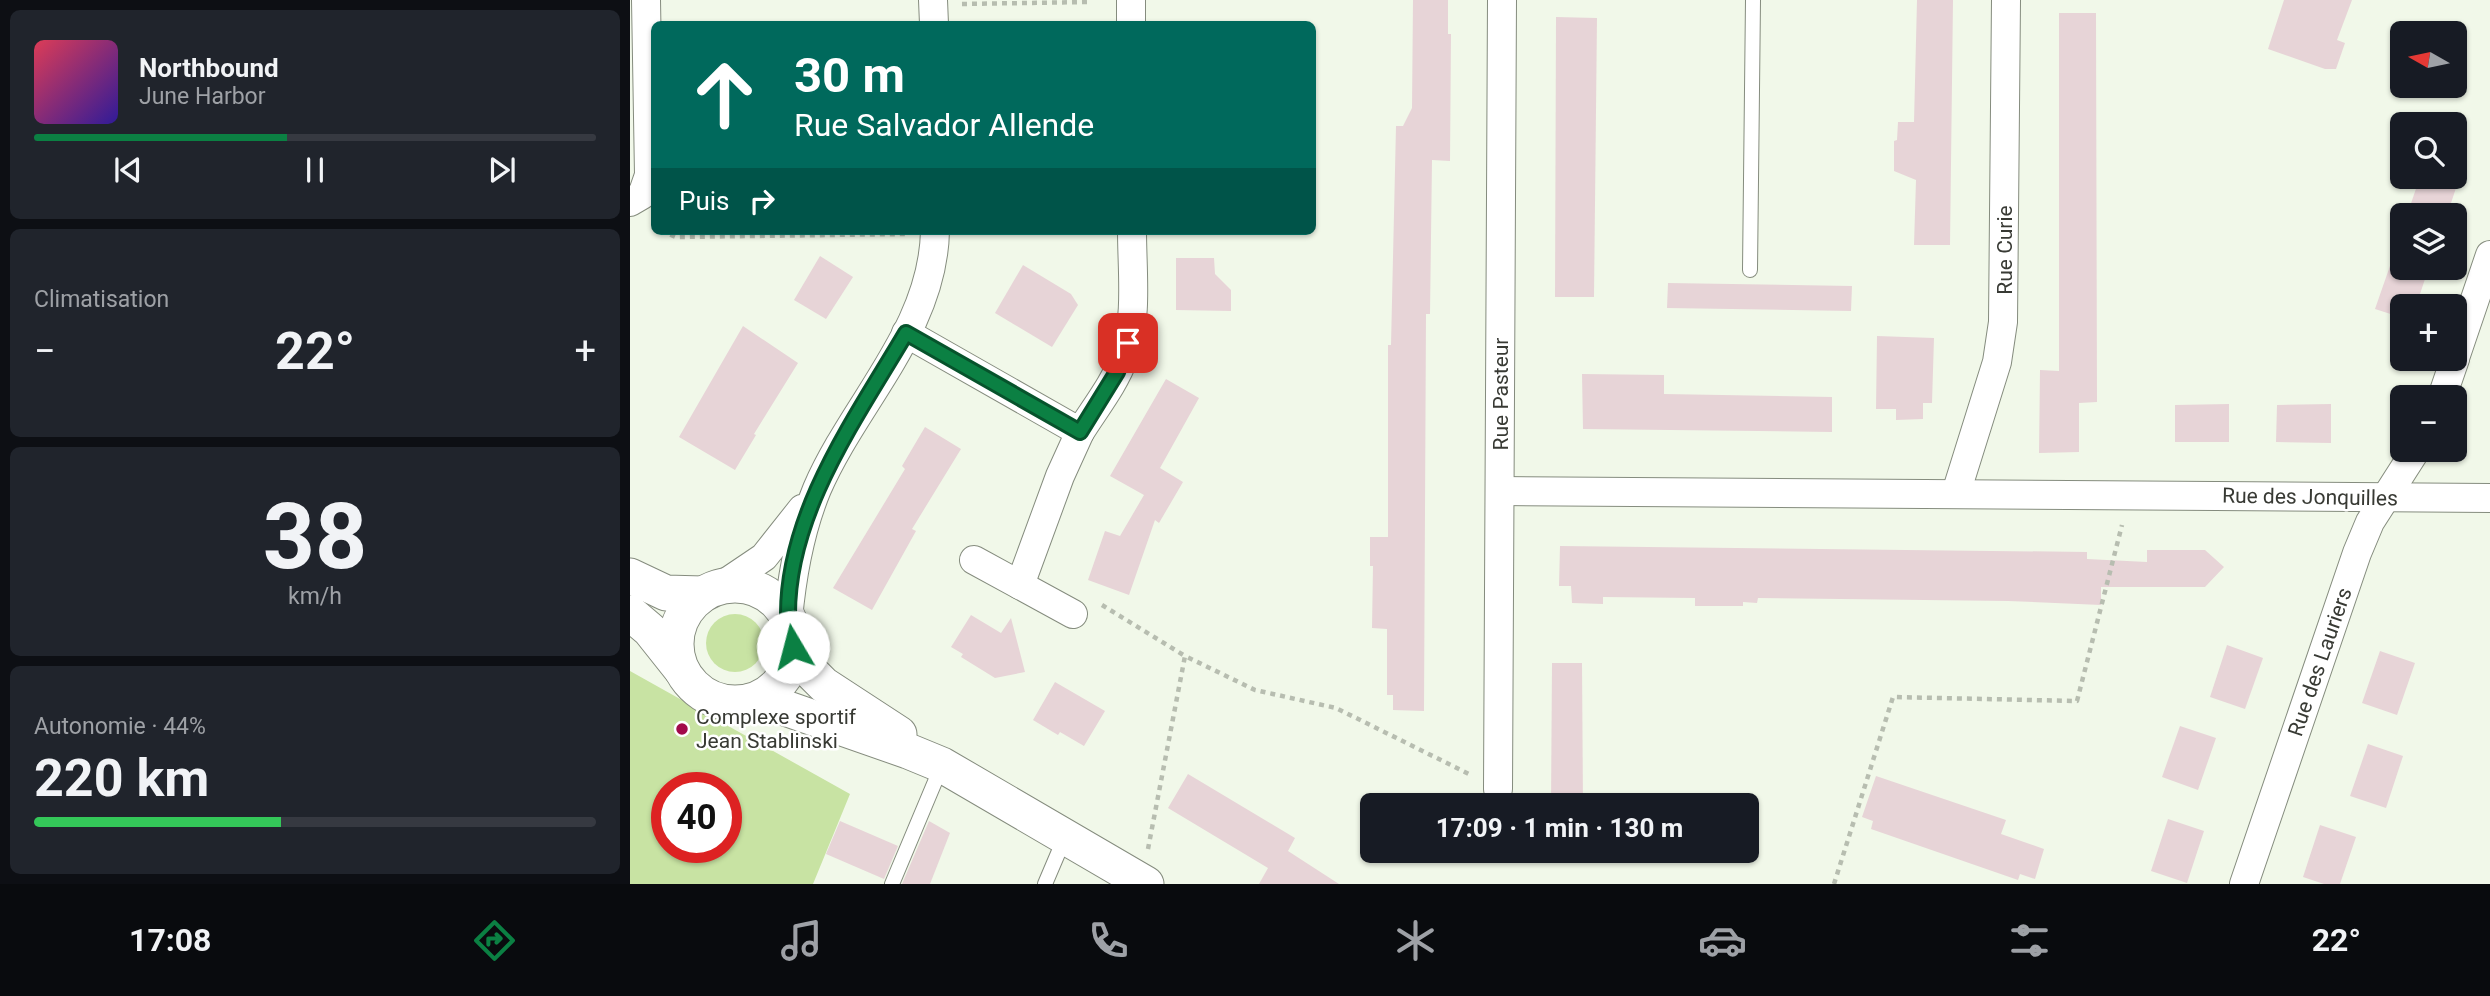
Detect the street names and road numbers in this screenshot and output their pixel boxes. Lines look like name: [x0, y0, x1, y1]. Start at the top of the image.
street label: Rue Curie: [1993, 205, 2017, 295]
street label: Rue Pasteur: [1489, 338, 1513, 450]
street label: Rue des Jonquilles: [2222, 483, 2398, 511]
street label: Rue des Lauriers: [2283, 585, 2357, 739]

